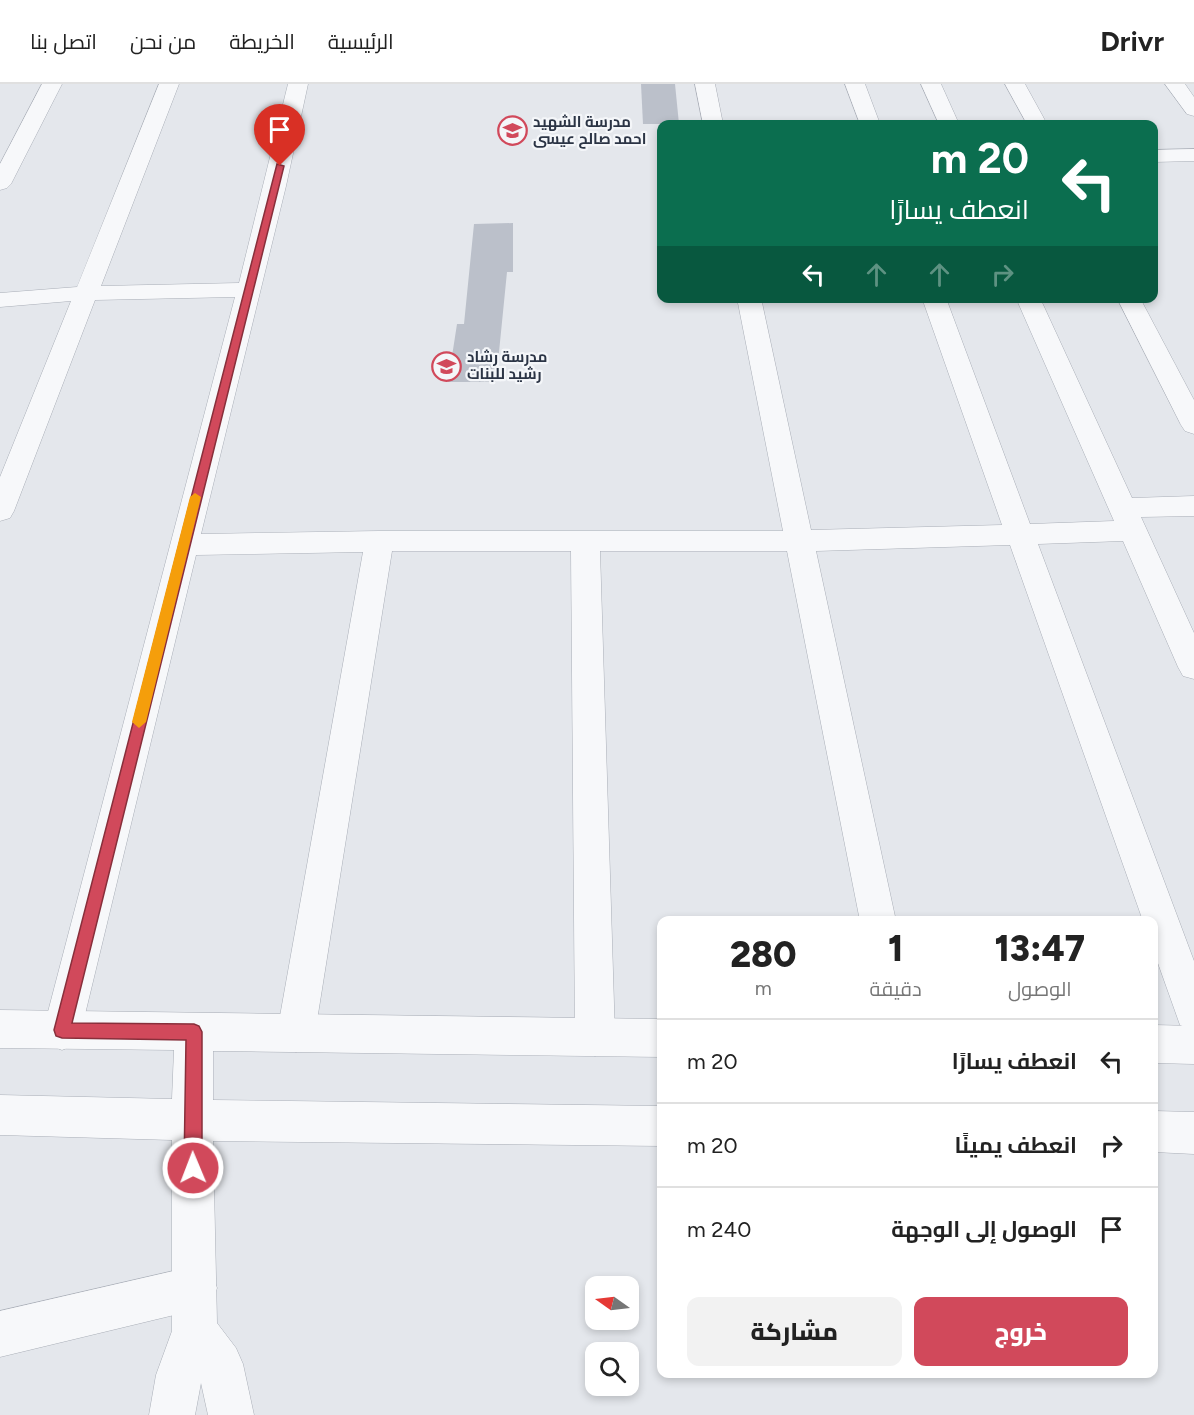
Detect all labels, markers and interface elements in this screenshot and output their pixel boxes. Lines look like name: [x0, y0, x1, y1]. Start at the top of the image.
text: Drivr: [1100, 24, 1164, 58]
text: اتصل بنا: [30, 29, 97, 54]
text: من نحن: [130, 29, 196, 54]
text: الخريطة: [229, 29, 295, 54]
text: الرئيسية: [328, 29, 394, 54]
pin: [254, 104, 305, 166]
icon: arrive: [263, 113, 296, 146]
place label: مدرسة الشهيد احمد صالح عيسى: [533, 113, 646, 149]
school or university icon: مدرسة الشهيد احمد صالح عيسى: [496, 115, 528, 147]
text: 20 m: [931, 133, 1029, 184]
icon: left: [1050, 144, 1128, 222]
text: انعطف يسارًا: [889, 193, 1029, 226]
icon: left: [797, 258, 830, 291]
icon: ahead: [860, 258, 893, 291]
icon: ahead: [923, 258, 956, 291]
icon: right: [986, 258, 1019, 291]
place label: مدرسة رشاد رشيد للبنات: [467, 348, 548, 383]
school or university icon: مدرسة رشاد رشيد للبنات: [430, 350, 462, 382]
text: 1: [888, 927, 903, 970]
text: 13:47: [995, 927, 1085, 970]
text: 280: [730, 933, 797, 976]
text: m: [755, 976, 772, 1000]
text: دقيقة: [870, 977, 922, 1001]
text: الوصول: [1008, 977, 1072, 1001]
icon: left: [1095, 1045, 1128, 1078]
text: 20 m: [687, 1048, 738, 1075]
text: انعطف يسارًا: [952, 1048, 1077, 1075]
icon: right: [1095, 1129, 1128, 1162]
text: 20 m: [687, 1132, 738, 1159]
text: انعطف يمينًا: [954, 1132, 1077, 1159]
position arrow: [161, 1136, 225, 1200]
icon: arrive: [1095, 1213, 1128, 1246]
text: 240 m: [687, 1216, 751, 1243]
text: الوصول إلى الوجهة: [891, 1216, 1077, 1243]
north arrow: [585, 1276, 639, 1330]
map controls: [585, 1276, 639, 1396]
button: مشاركة: [687, 1297, 902, 1366]
button: خروج: [914, 1297, 1128, 1366]
button: search: [585, 1342, 639, 1396]

